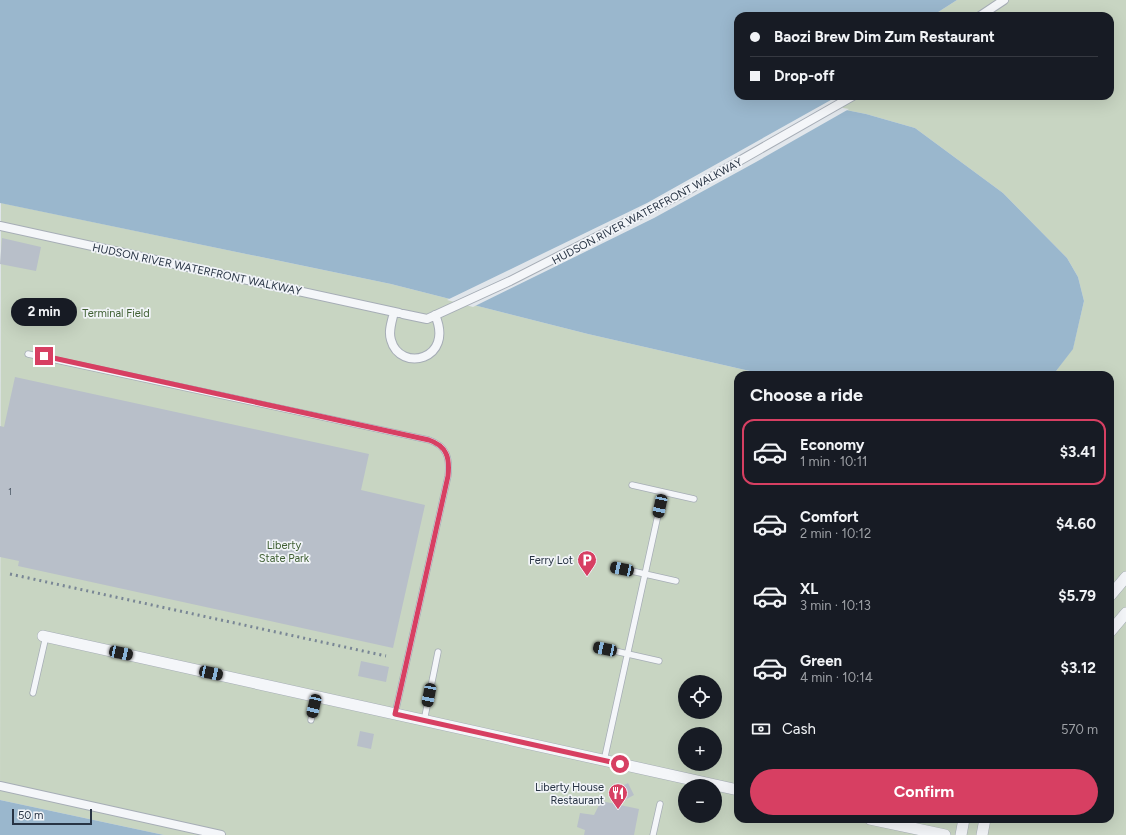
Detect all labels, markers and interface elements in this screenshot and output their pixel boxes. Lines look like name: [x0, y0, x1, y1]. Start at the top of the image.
text: Baozi Brew Dim Zum Restaurant: [774, 28, 995, 46]
text: Drop-off: [774, 67, 835, 85]
street label: HUDSON RIVER WATERFRONT WALKWAY: [550, 155, 745, 267]
street label: HUDSON RIVER WATERFRONT WALKWAY: [91, 241, 303, 298]
callout: 2 min: [11, 298, 77, 326]
text: 2 min: [28, 304, 60, 319]
park label: Terminal Field: [82, 307, 150, 320]
route end: [35, 347, 53, 365]
text: Choose a ride: [750, 384, 863, 406]
icon: car: [752, 434, 788, 470]
text: Economy: [800, 436, 865, 454]
text: $3.41: [1060, 443, 1096, 461]
text: 1 min · 10:11: [800, 454, 867, 469]
house number: 1: [8, 486, 12, 497]
car: [652, 493, 668, 519]
icon: car: [752, 506, 788, 542]
text: Comfort: [800, 508, 859, 526]
text: $4.60: [1056, 515, 1096, 533]
text: 2 min · 10:12: [800, 526, 871, 541]
park label: Liberty State Park: [259, 539, 310, 565]
parking icon: Ferry Lot: [576, 549, 598, 577]
place label: Ferry Lot: [529, 554, 573, 567]
car: [609, 561, 635, 577]
icon: car: [752, 578, 788, 614]
text: XL: [800, 580, 818, 598]
text: $5.79: [1058, 587, 1096, 605]
text: 3 min · 10:13: [800, 598, 871, 613]
car: [592, 641, 618, 657]
car: [108, 645, 134, 661]
icon: car: [752, 650, 788, 686]
text: Green: [800, 652, 842, 670]
text: $3.12: [1061, 659, 1096, 677]
car: [198, 665, 224, 681]
text: 4 min · 10:14: [800, 670, 873, 685]
map controls: [678, 675, 722, 823]
button: locate: [678, 675, 722, 719]
car: [421, 682, 437, 708]
car: [305, 693, 323, 719]
icon: cash: [750, 718, 772, 740]
text: Cash: [782, 720, 816, 738]
text: 570 m: [1061, 722, 1098, 737]
button: +: [678, 727, 722, 771]
route start: [611, 755, 629, 773]
button: Confirm: [750, 769, 1098, 815]
button: −: [678, 779, 722, 823]
place label: Liberty House Restaurant: [535, 781, 604, 807]
restaurant icon: Liberty House Restaurant: [607, 782, 629, 810]
scale bar: [12, 807, 92, 826]
text: 50 m: [18, 809, 43, 822]

